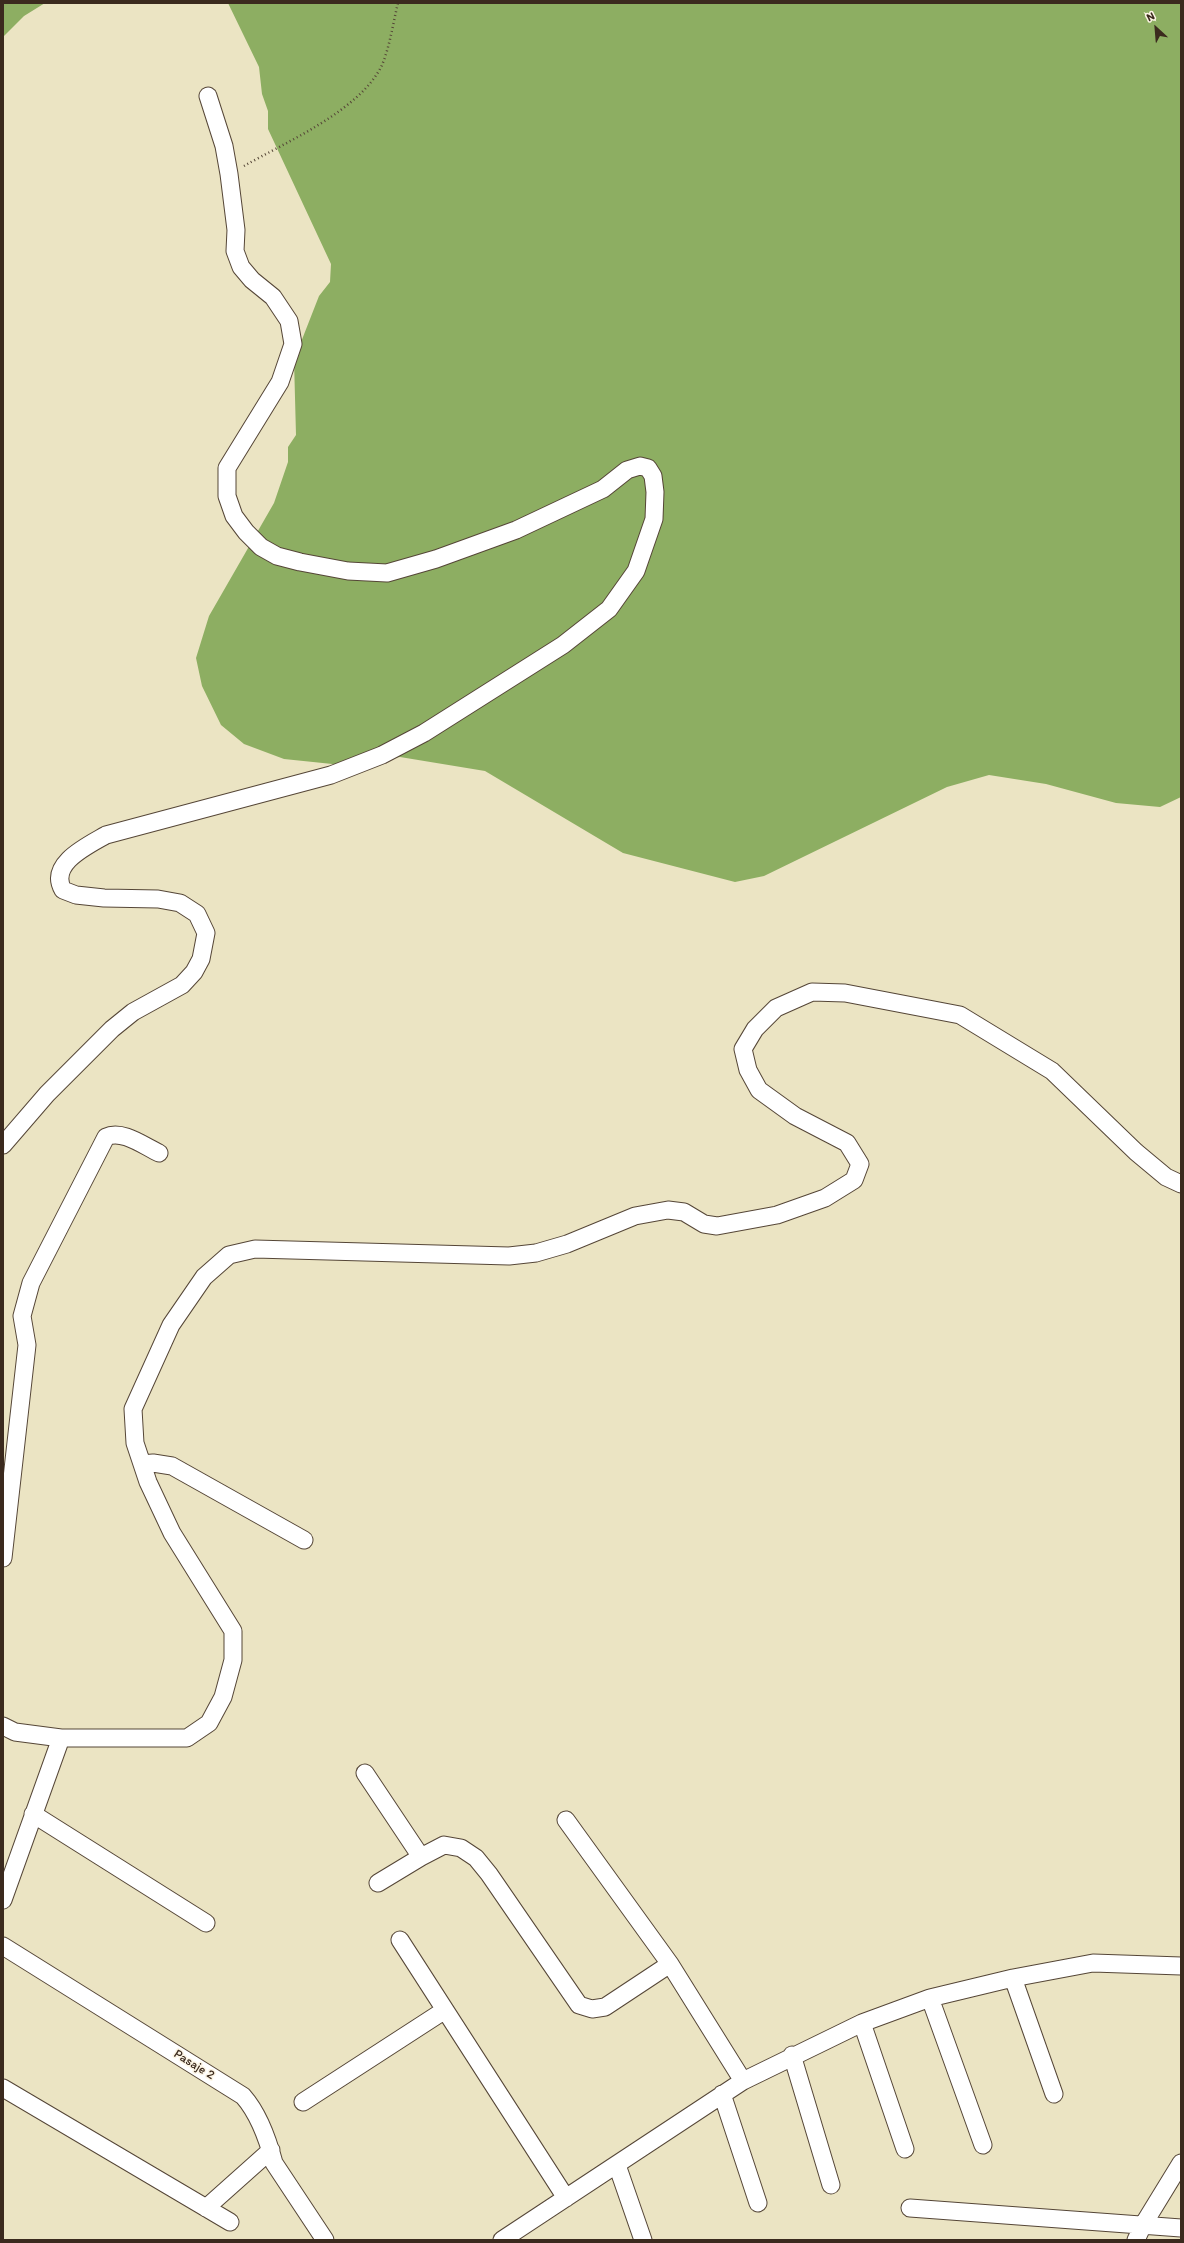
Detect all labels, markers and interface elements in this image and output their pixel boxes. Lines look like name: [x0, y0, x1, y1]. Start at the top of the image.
north arrow: [1136, 8, 1176, 48]
text: N: [1144, 9, 1157, 24]
street label: Pasaje 2: [171, 2046, 217, 2084]

